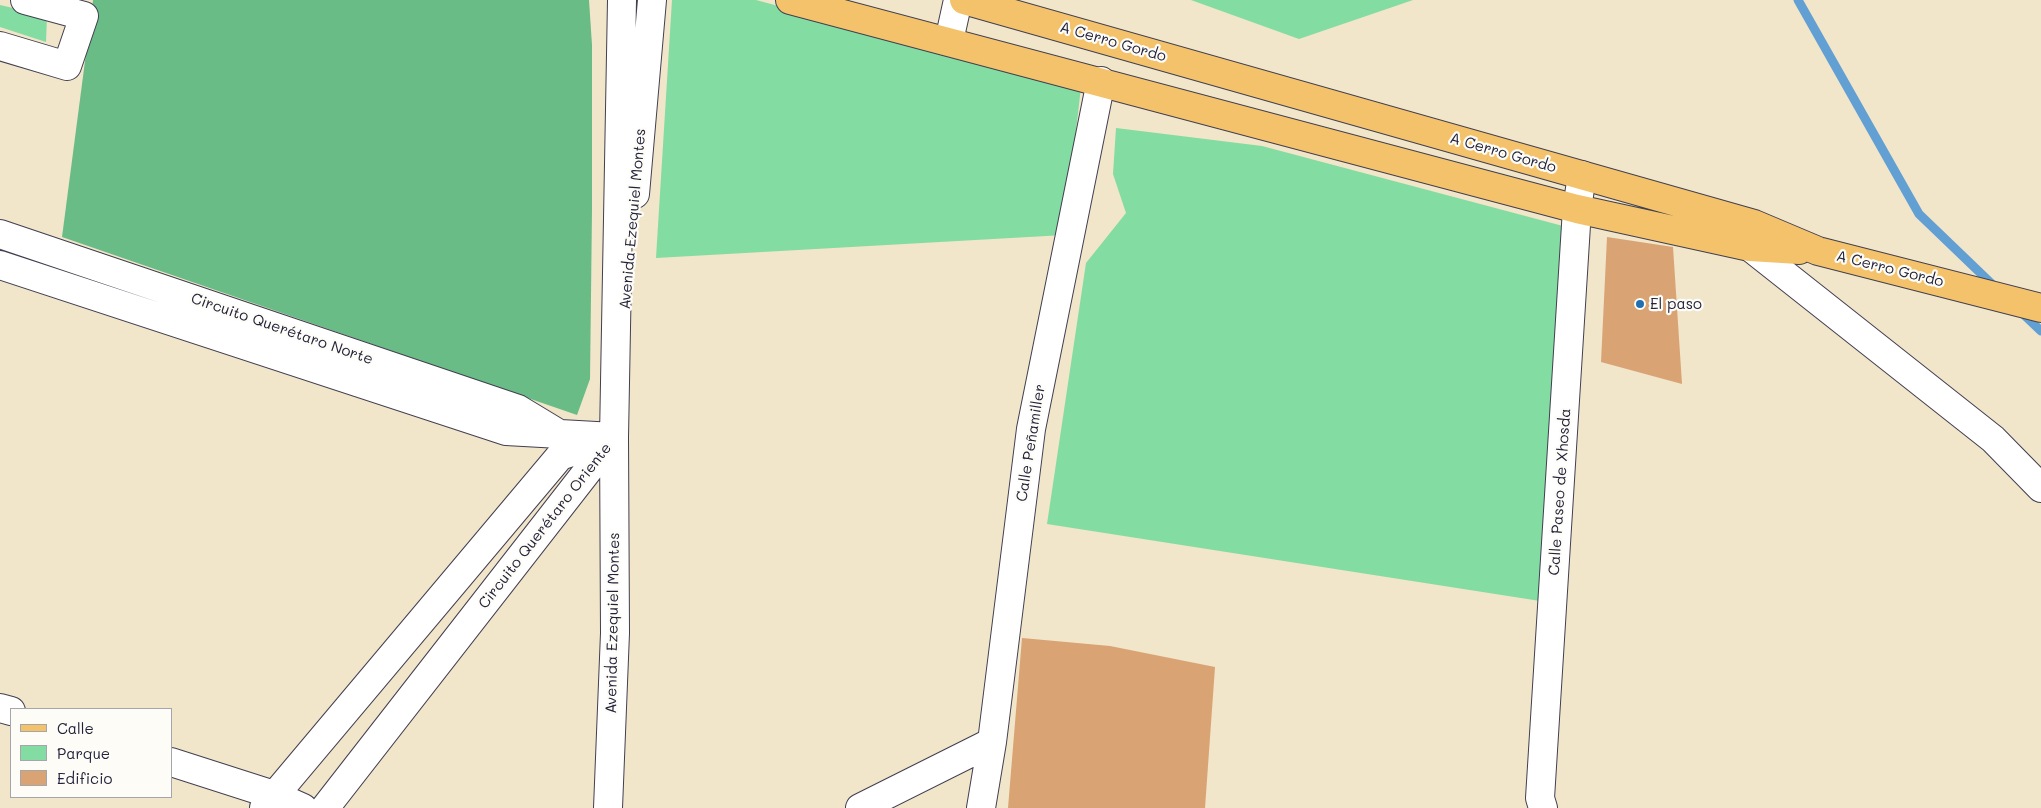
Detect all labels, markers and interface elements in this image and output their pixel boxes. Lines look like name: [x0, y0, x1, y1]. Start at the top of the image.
street label: A Cerro Gordo: [1058, 18, 1168, 66]
street label: Avenida Ezequiel Montes: [616, 128, 650, 310]
street label: A Cerro Gordo: [1448, 129, 1558, 177]
street label: A Cerro Gordo: [1835, 247, 1945, 291]
street label: Circuito Querétaro Norte: [189, 289, 375, 369]
place label: El paso: [1650, 295, 1702, 313]
marker: El paso: [1634, 298, 1646, 310]
street label: Calle Peñamiller: [1013, 383, 1049, 503]
street label: Calle Paseo de Xhosda: [1545, 408, 1575, 576]
street label: Circuito Querétaro Oriente: [475, 440, 615, 612]
street label: Avenida Ezequiel Montes: [602, 532, 624, 714]
legend: [10, 708, 172, 798]
text: Calle: [57, 718, 94, 738]
text: Parque: [57, 743, 110, 763]
text: Edificio: [57, 768, 112, 788]

